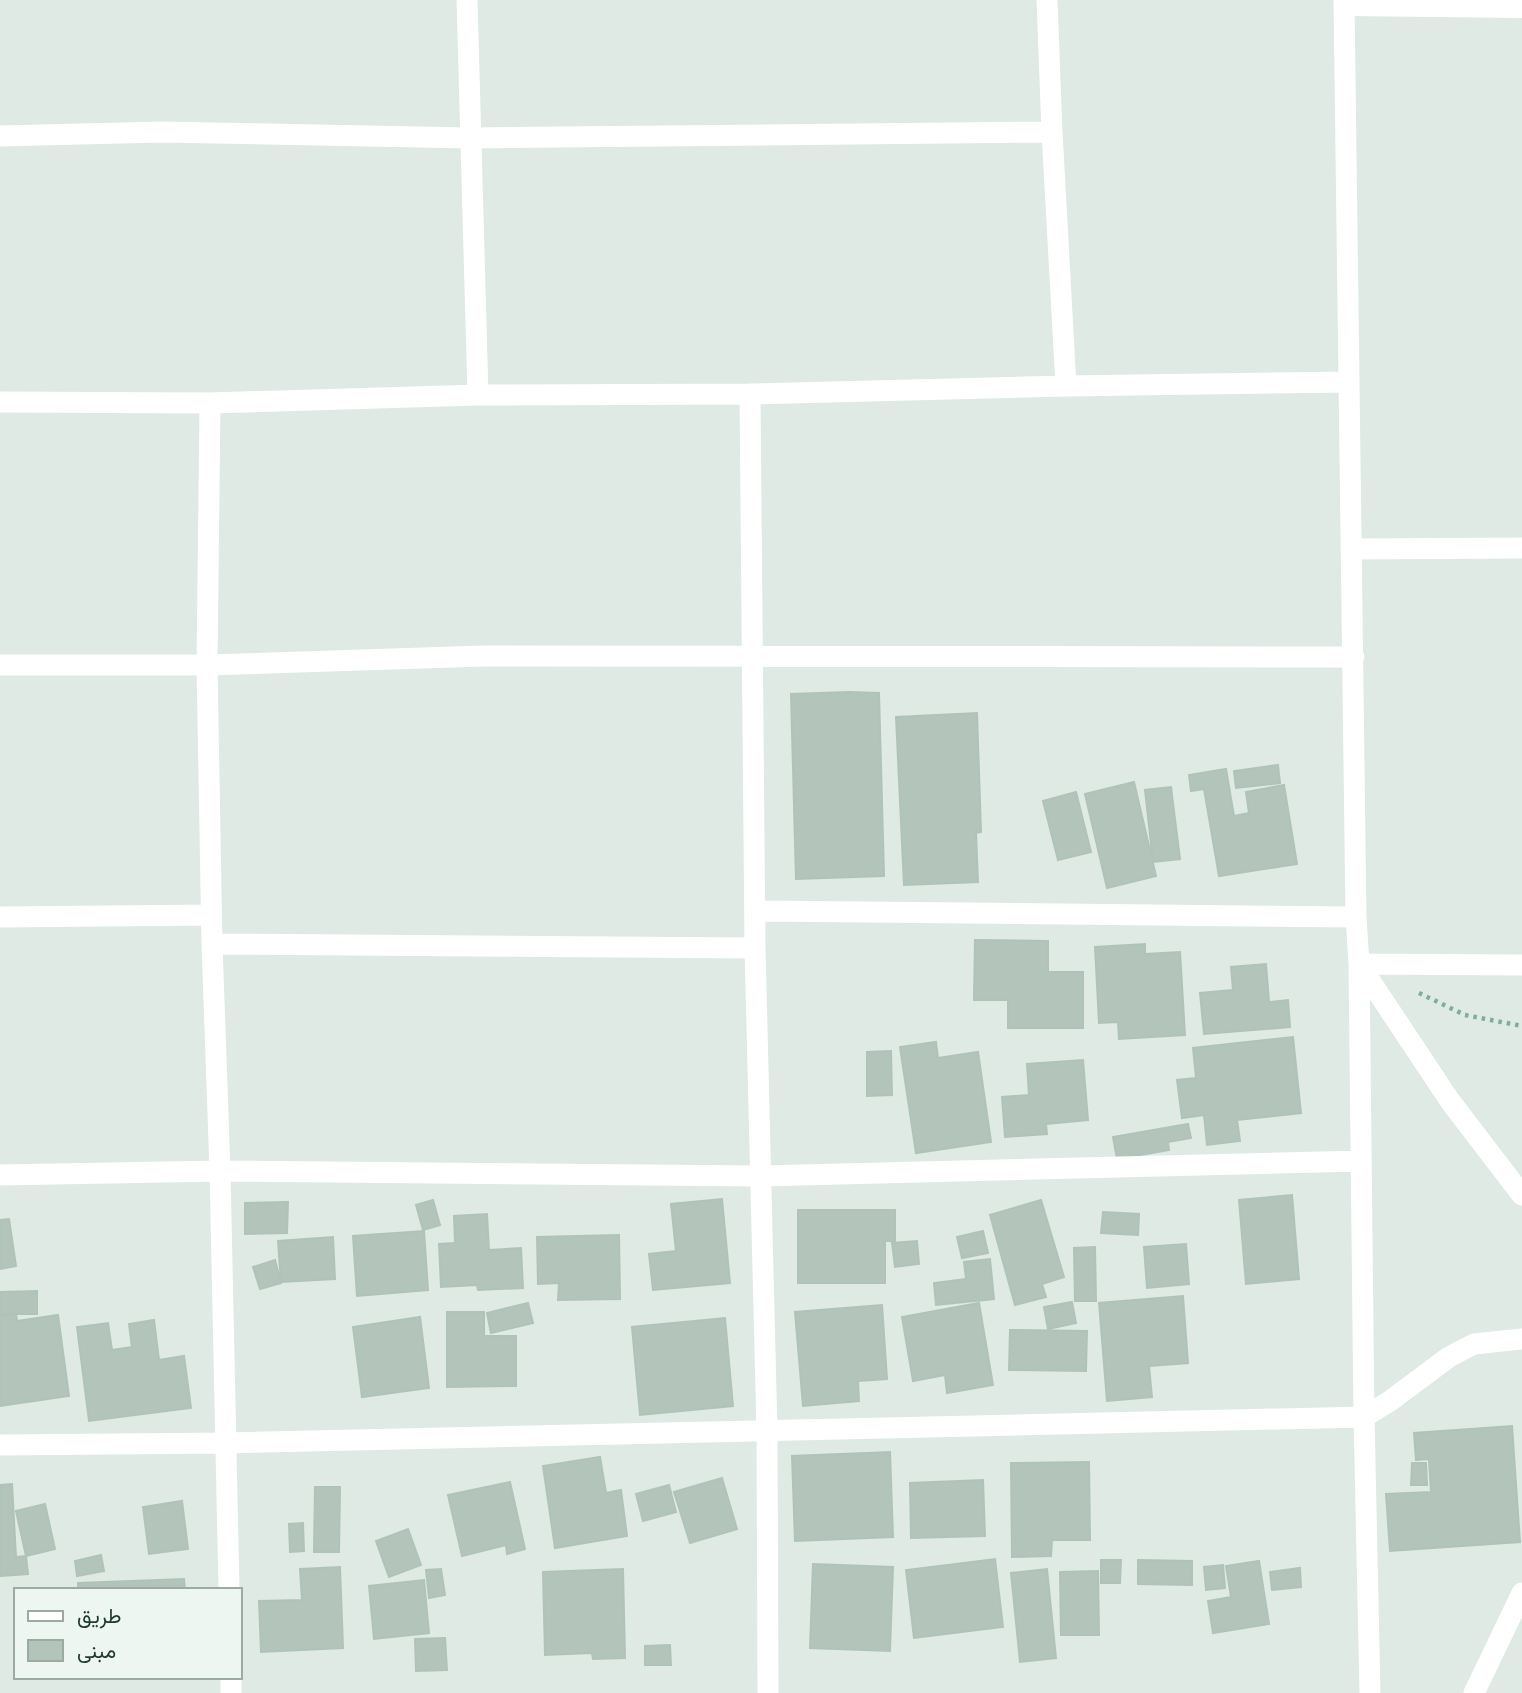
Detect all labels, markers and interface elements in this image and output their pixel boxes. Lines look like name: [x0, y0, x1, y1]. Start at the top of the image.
legend: [14, 1588, 242, 1679]
text: طريق: [77, 1603, 122, 1629]
text: مبنى: [77, 1638, 116, 1663]

